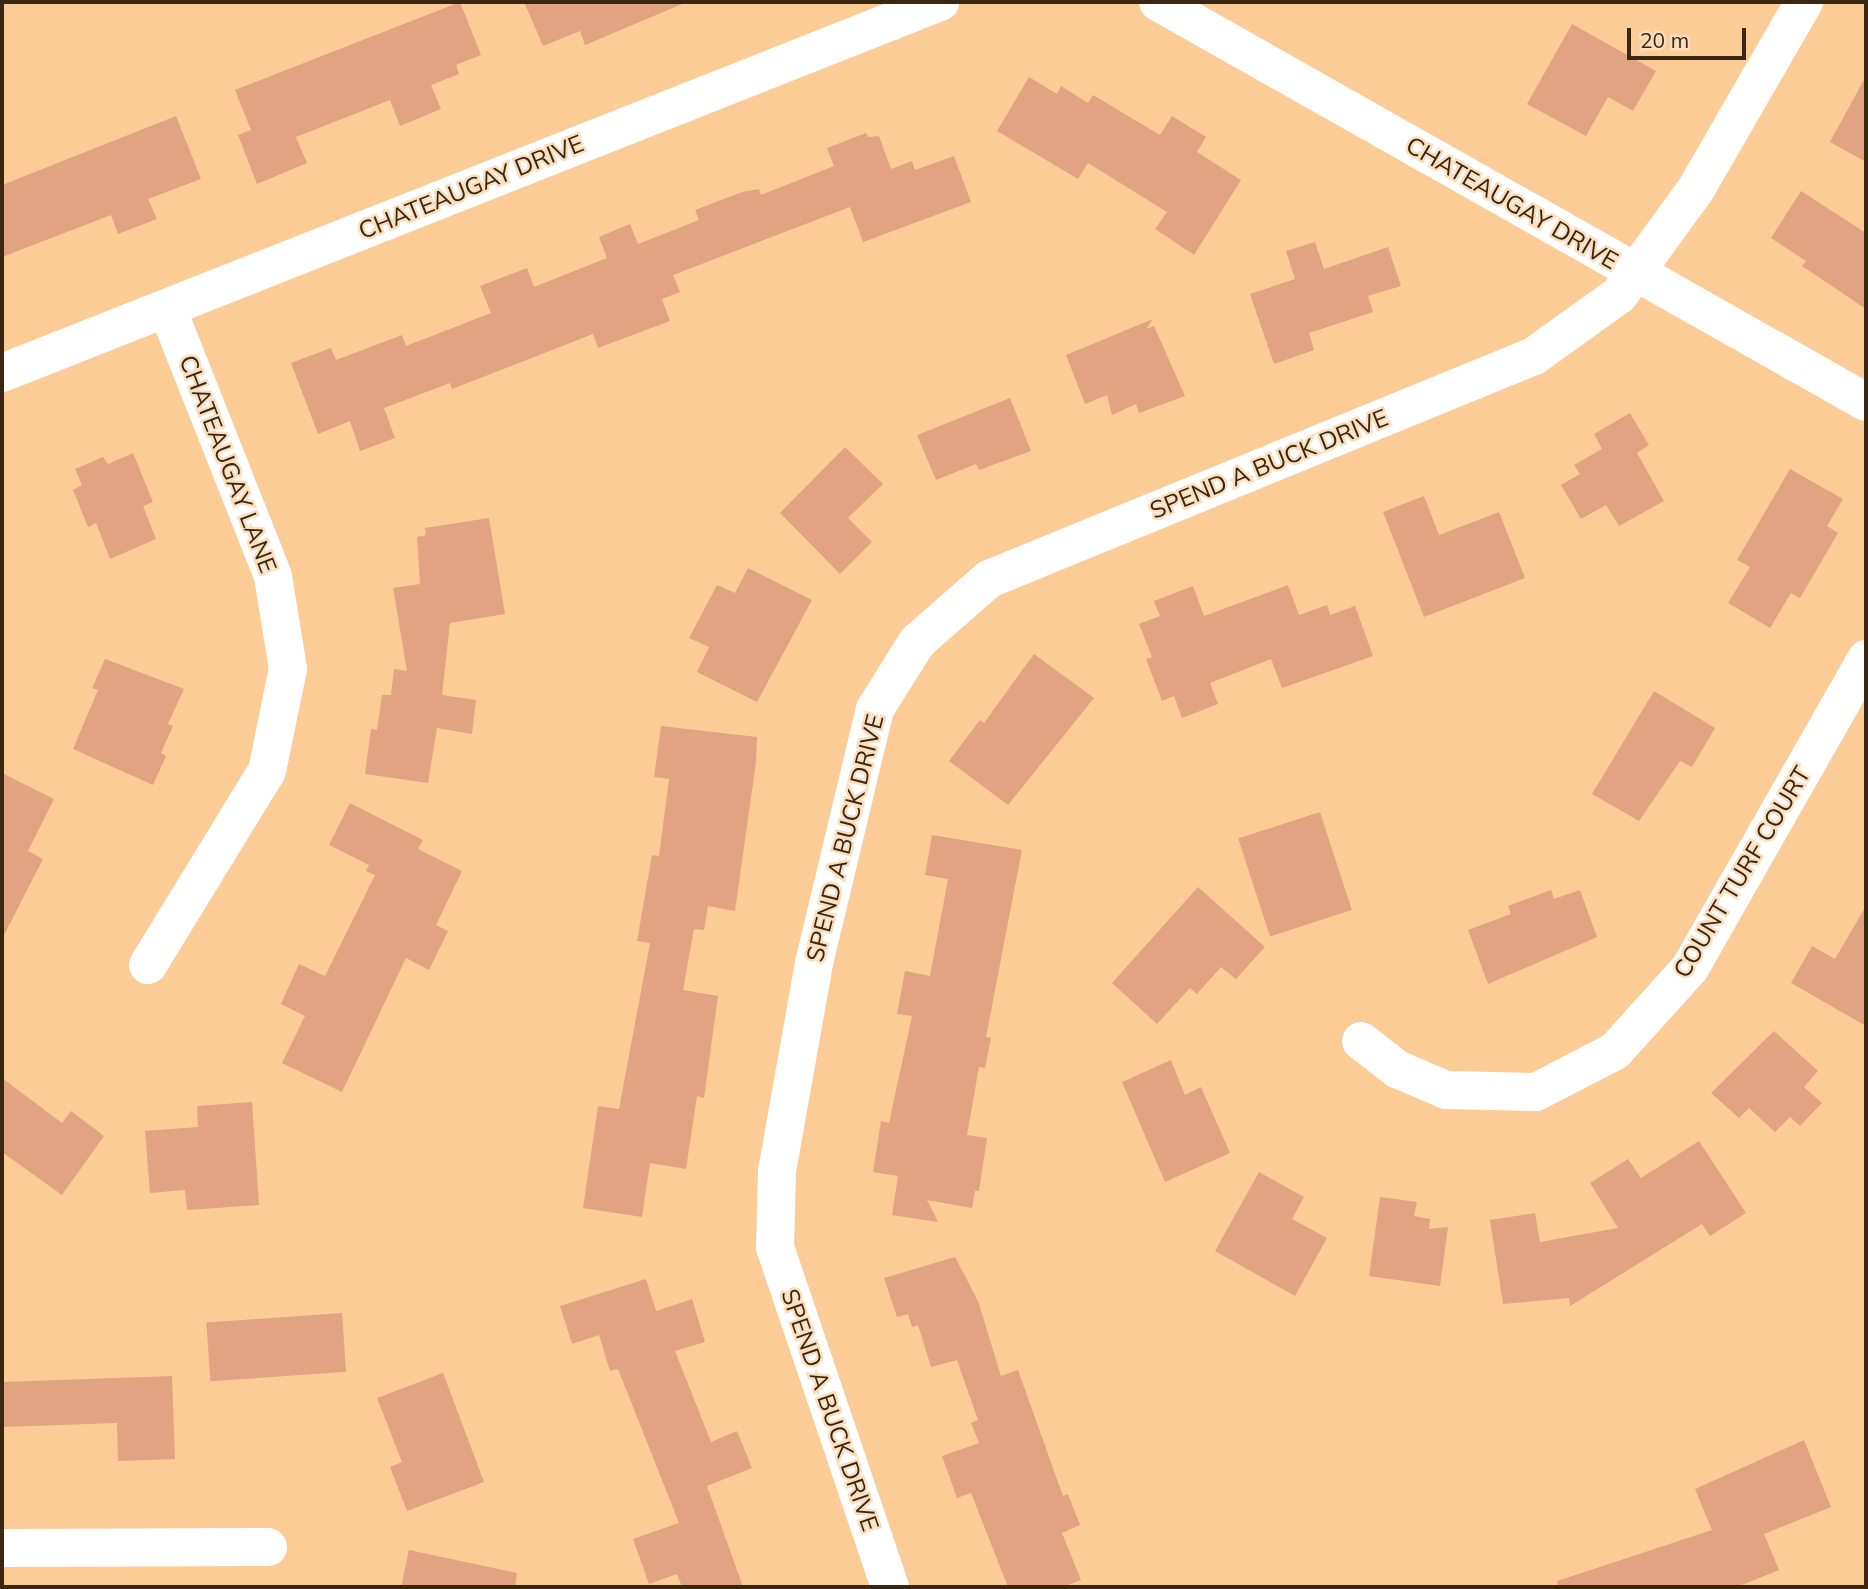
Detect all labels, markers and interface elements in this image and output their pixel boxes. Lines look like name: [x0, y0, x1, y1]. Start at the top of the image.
scale bar: [1630, 14, 1749, 58]
text: 20 m: [1640, 27, 1689, 53]
street label: CHATEAUGAY DRIVE: [354, 129, 588, 245]
street label: CHATEAUGAY DRIVE: [1401, 131, 1623, 275]
street label: CHATEAUGAY LANE: [173, 351, 283, 577]
street label: SPEND A BUCK DRIVE: [1146, 403, 1392, 525]
street label: SPEND A BUCK DRIVE: [800, 711, 890, 965]
street label: COUNT TURF COURT: [1667, 761, 1817, 983]
street label: SPEND A BUCK DRIVE: [775, 1285, 885, 1535]

